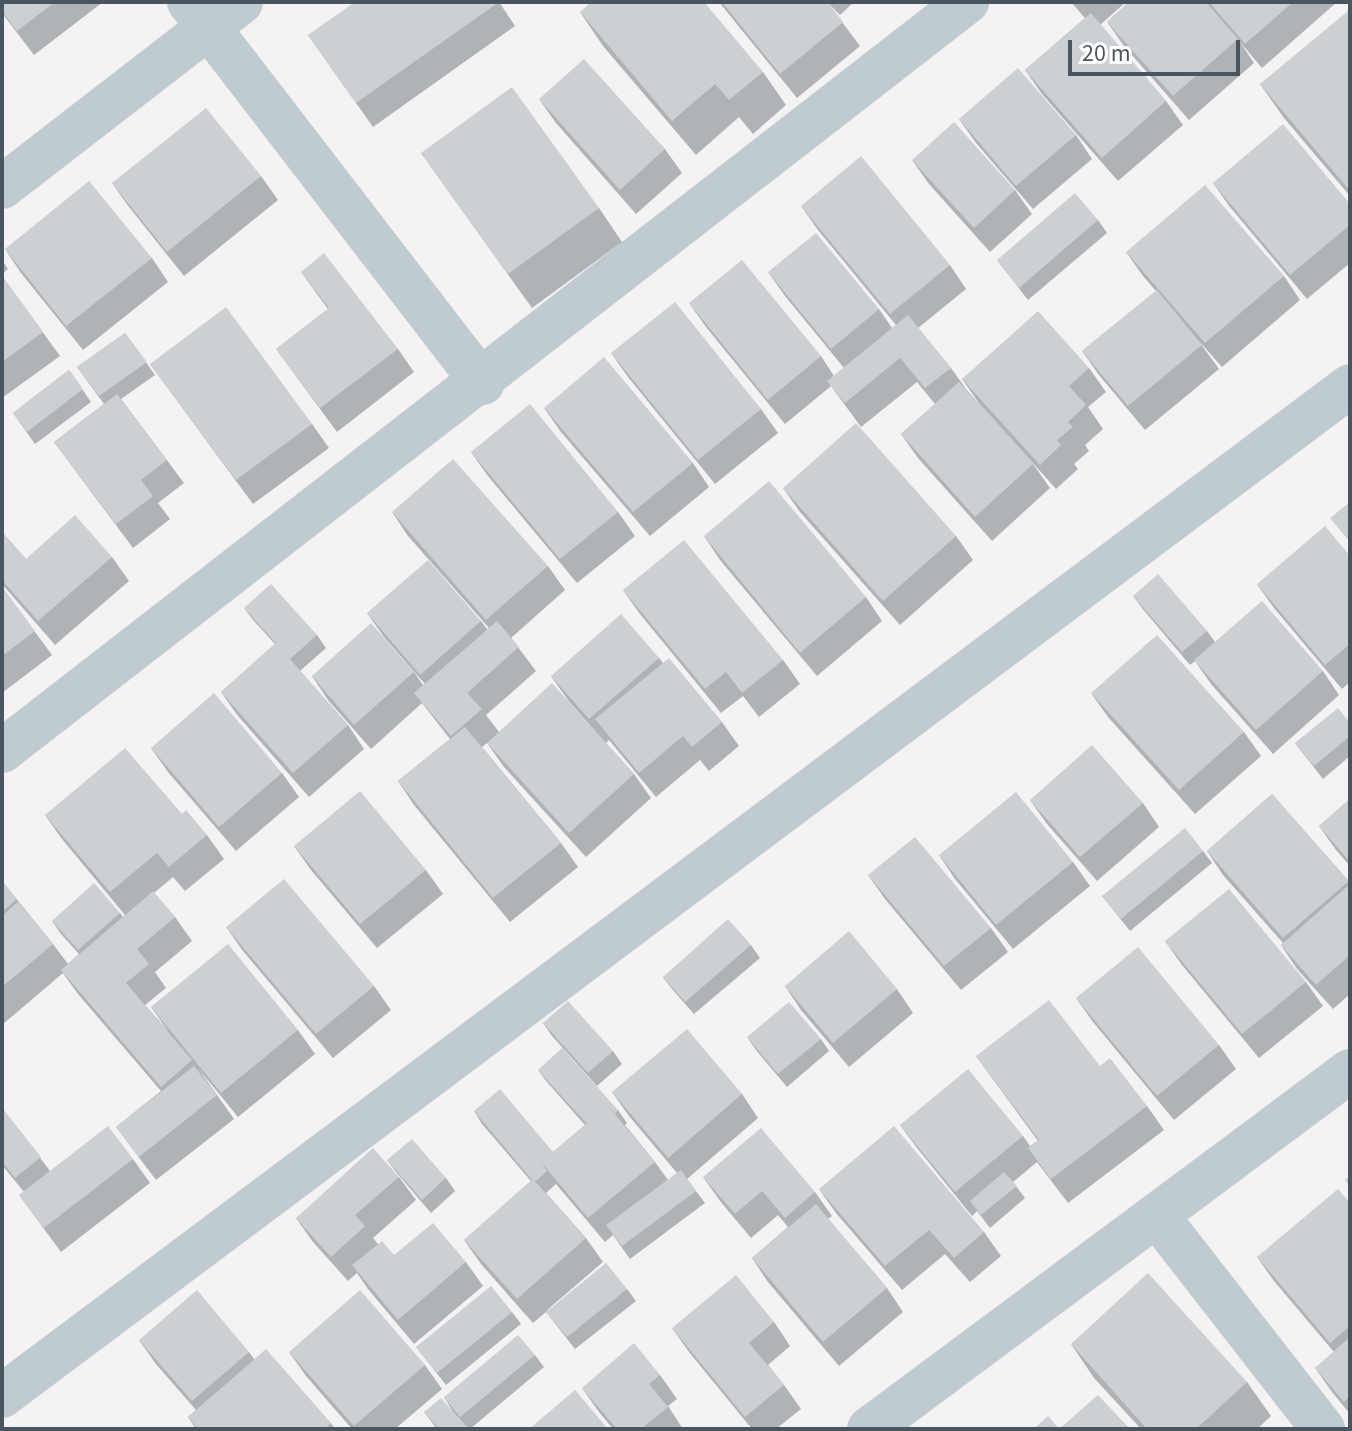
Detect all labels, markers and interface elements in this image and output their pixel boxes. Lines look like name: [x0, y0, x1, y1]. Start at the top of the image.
scale bar: [1072, 24, 1244, 74]
text: 20 m: [1082, 36, 1131, 71]

